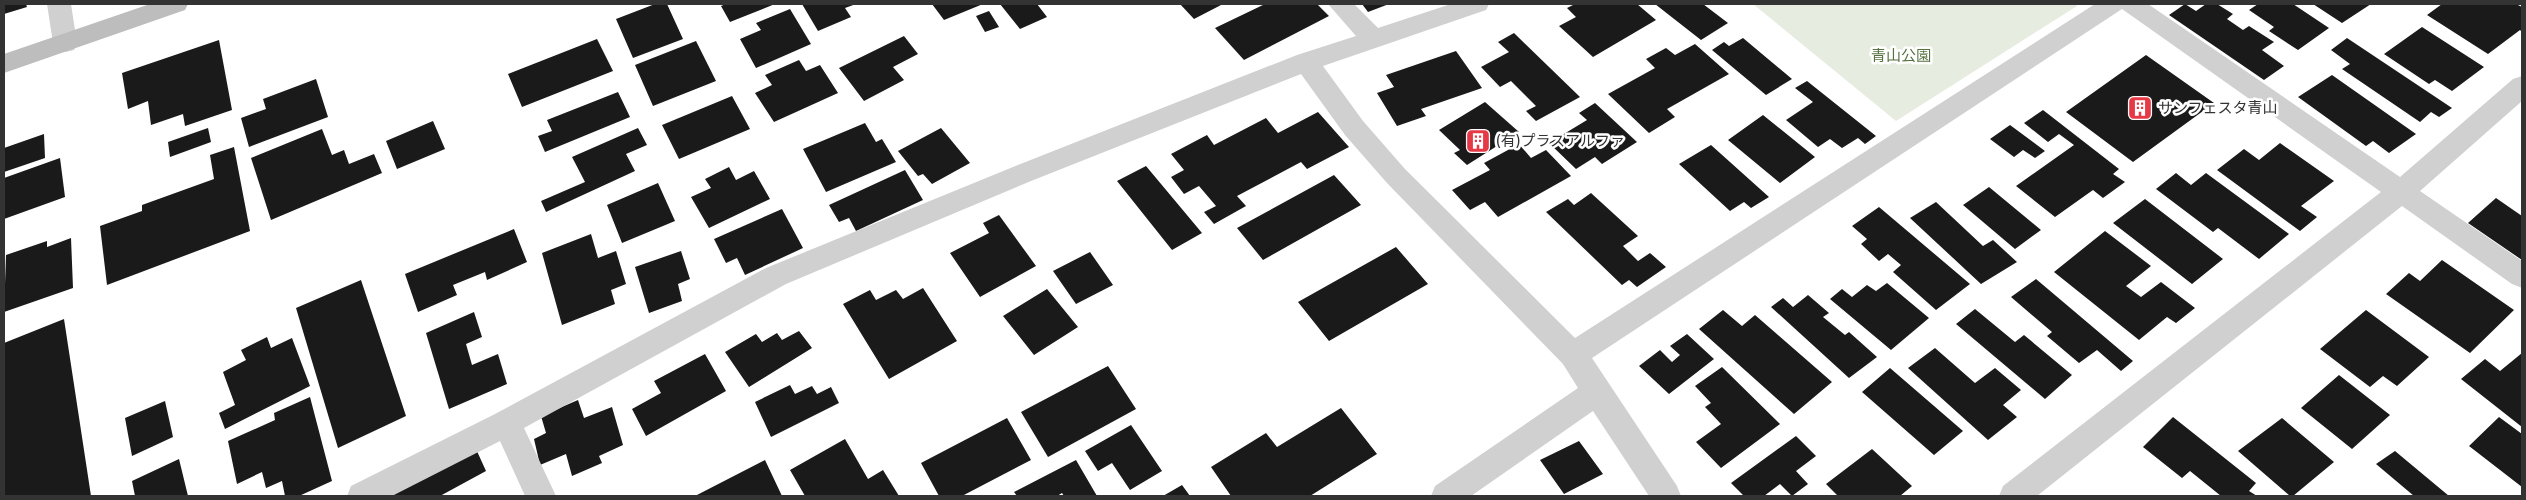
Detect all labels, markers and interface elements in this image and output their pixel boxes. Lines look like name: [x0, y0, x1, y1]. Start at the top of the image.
park label: 青山公園: [1871, 47, 1931, 65]
building icon: サンフェスタ青山: [2127, 95, 2153, 121]
place label: サンフェスタ青山: [2158, 99, 2278, 117]
building icon: (有)プラスアルファ: [1465, 128, 1491, 154]
place label: (有)プラスアルファ: [1496, 132, 1625, 150]

